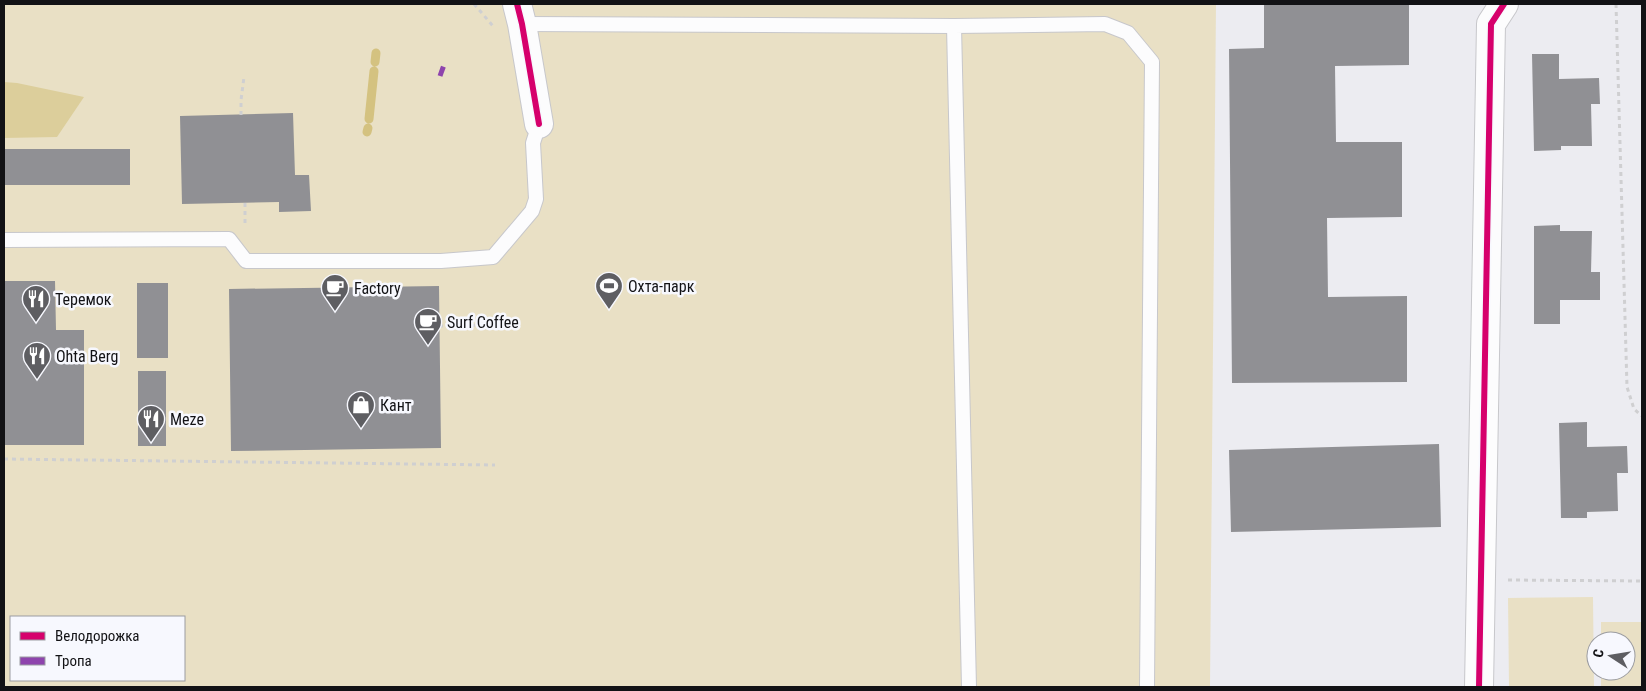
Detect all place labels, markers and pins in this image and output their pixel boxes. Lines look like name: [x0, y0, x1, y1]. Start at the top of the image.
sports icon: Охта-парк: [594, 271, 624, 310]
cafe icon: Factory: [320, 273, 350, 312]
place label: Охта-парк: [628, 277, 695, 296]
place label: Factory: [354, 279, 401, 298]
restaurant icon: Теремок: [21, 284, 51, 323]
place label: Теремок: [55, 290, 112, 309]
cafe icon: Surf Coffee: [413, 307, 443, 346]
place label: Surf Coffee: [447, 313, 519, 332]
restaurant icon: Ohta Berg: [22, 341, 52, 380]
place label: Ohta Berg: [56, 347, 118, 366]
shop icon: Кант: [346, 390, 376, 429]
place label: Кант: [380, 396, 412, 415]
restaurant icon: Meze: [136, 404, 166, 443]
place label: Meze: [170, 410, 204, 429]

